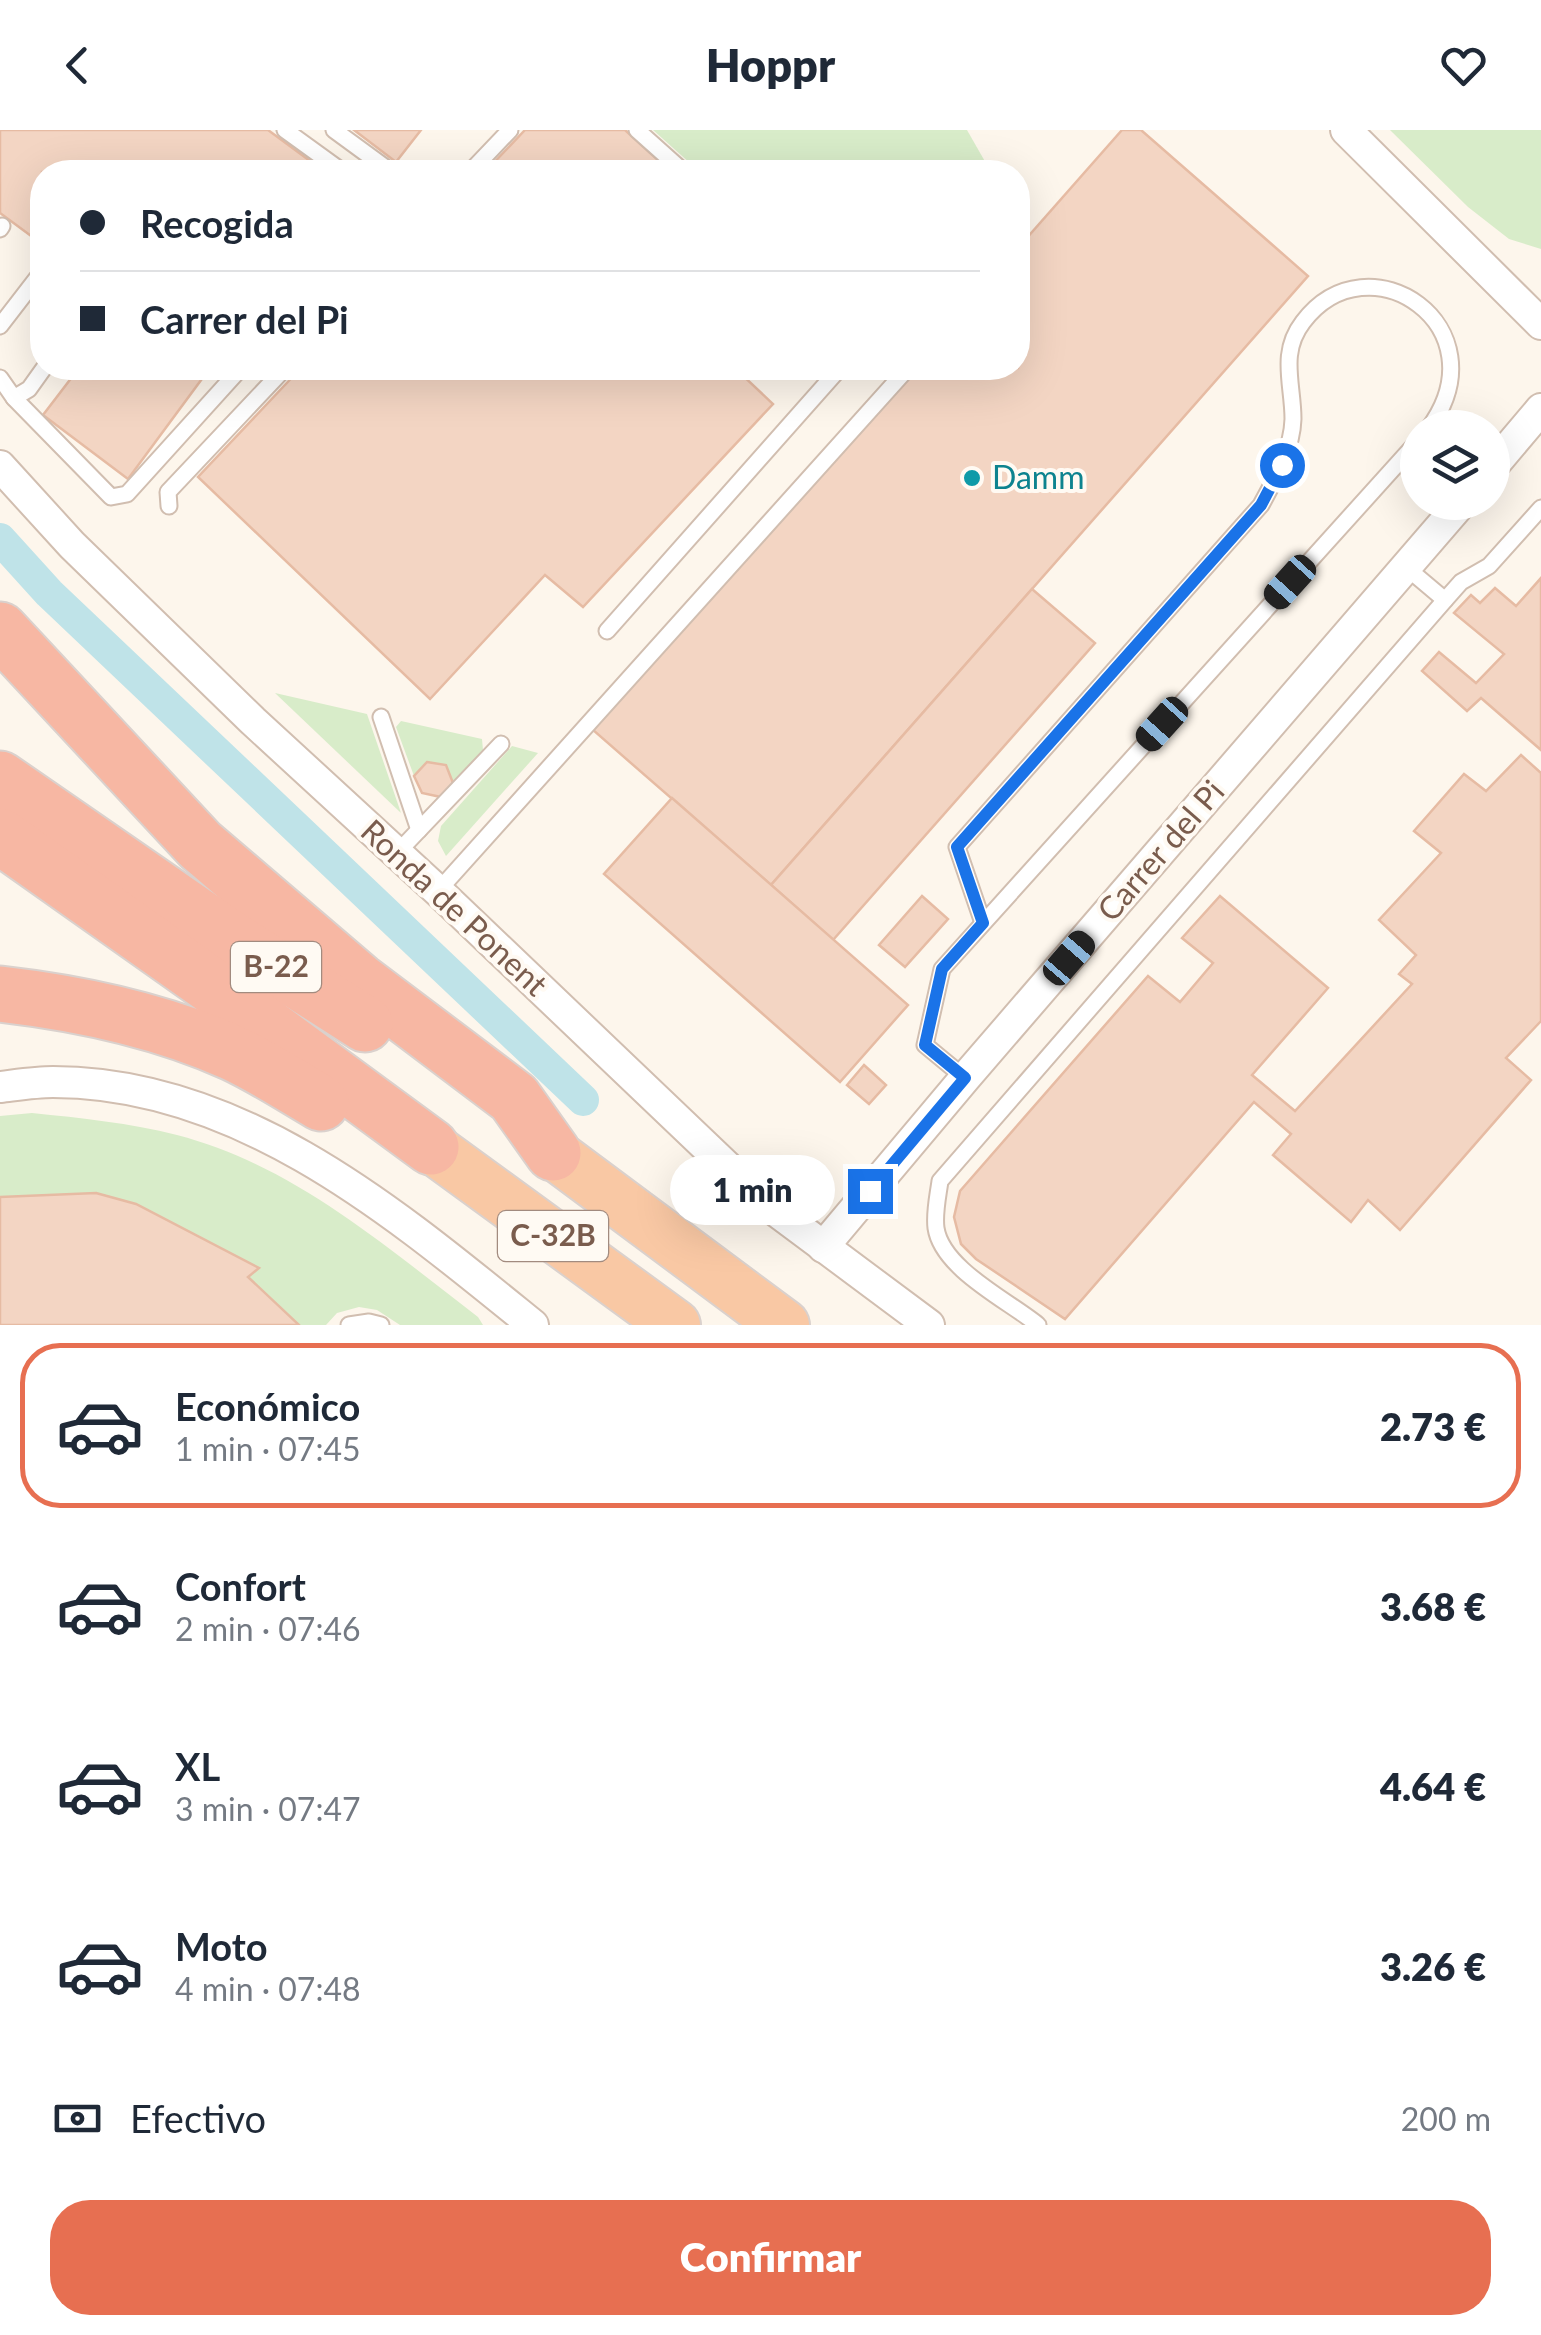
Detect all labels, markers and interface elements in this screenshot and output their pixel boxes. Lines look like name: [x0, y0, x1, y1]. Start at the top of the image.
icon: back: [50, 38, 105, 93]
text: Hoppr: [706, 38, 835, 92]
icon: heart: [1436, 38, 1491, 93]
text: Recogida: [140, 200, 294, 246]
text: Carrer del Pi: [140, 296, 349, 342]
map controls: [1400, 410, 1510, 520]
button: layers: [1400, 410, 1510, 520]
route start: [1260, 443, 1305, 488]
place label: Damm: [992, 457, 1084, 496]
marker: Damm: [961, 467, 983, 489]
car: [1259, 550, 1321, 614]
car: [1131, 692, 1193, 756]
street label: Carrer del Pi: [1088, 772, 1231, 928]
street label: Ronda de Ponent: [354, 811, 557, 1003]
car: [1038, 926, 1100, 990]
road number: B-22: [231, 942, 321, 992]
callout: 1 min: [670, 1156, 835, 1226]
route end: [848, 1169, 893, 1214]
text: 1 min: [713, 1170, 792, 1209]
road number: C-32B: [498, 1211, 608, 1261]
icon: car: [55, 1381, 145, 1471]
text: Económico: [175, 1383, 360, 1429]
text: 2.73 €: [1380, 1403, 1486, 1449]
text: 1 min · 07:45: [175, 1429, 361, 1468]
icon: car: [55, 1561, 145, 1651]
text: Confort: [175, 1563, 306, 1609]
text: 3.68 €: [1380, 1583, 1486, 1629]
text: 2 min · 07:46: [175, 1609, 361, 1648]
icon: car: [55, 1741, 145, 1831]
text: XL: [175, 1743, 220, 1789]
text: 4.64 €: [1380, 1763, 1486, 1809]
text: 3 min · 07:47: [175, 1789, 361, 1828]
icon: car: [55, 1921, 145, 2011]
text: Moto: [175, 1923, 268, 1969]
text: 3.26 €: [1380, 1943, 1486, 1989]
text: 4 min · 07:48: [175, 1969, 361, 2008]
icon: cash: [50, 2091, 105, 2146]
text: Efectivo: [130, 2095, 266, 2141]
text: 200 m: [1401, 2099, 1491, 2138]
button: Confirmar: [50, 2200, 1491, 2315]

